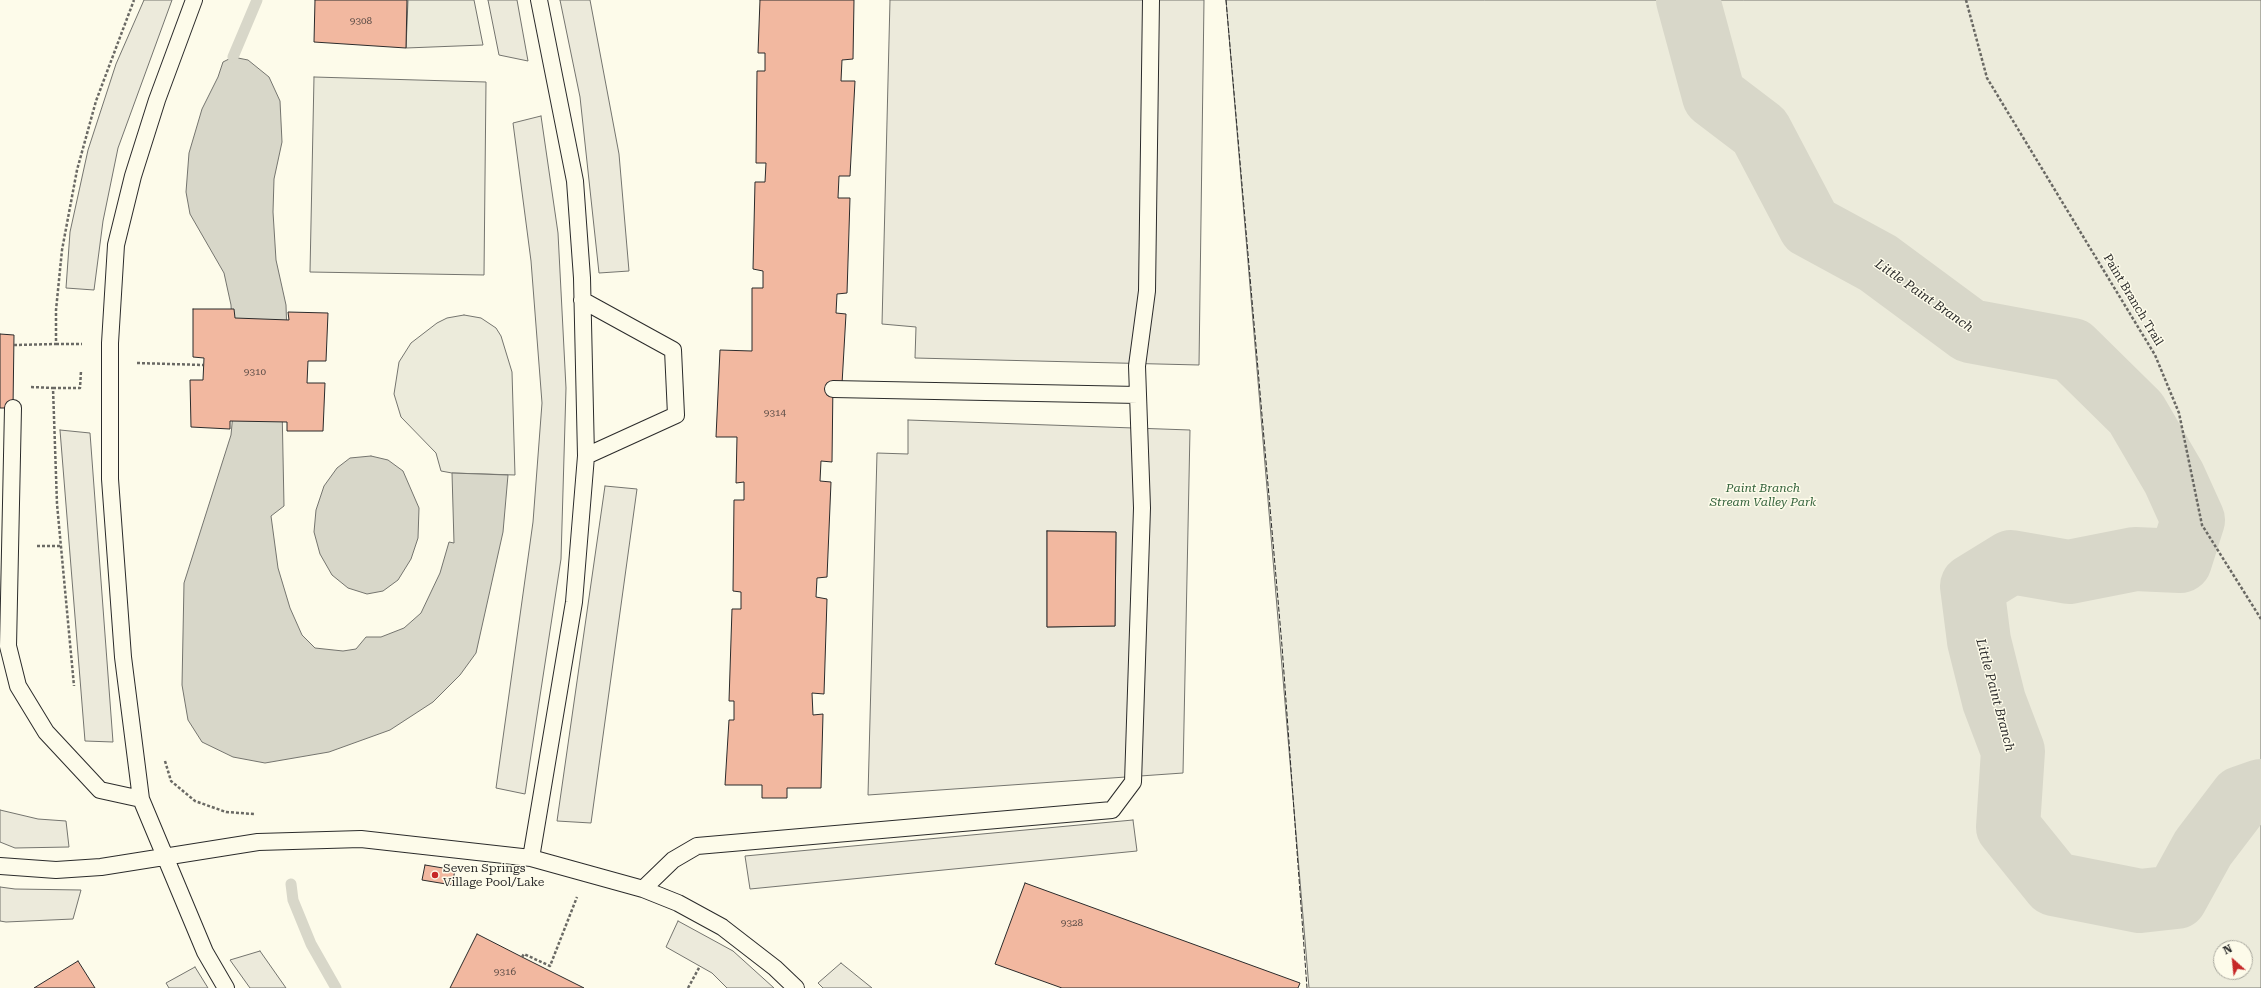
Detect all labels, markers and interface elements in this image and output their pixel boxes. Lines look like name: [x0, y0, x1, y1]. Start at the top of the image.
house number: 9308: [350, 15, 372, 27]
street label: Paint Branch Trail: [2100, 252, 2166, 348]
water label: Little Paint Branch: [1872, 256, 1976, 336]
house number: 9310: [244, 366, 266, 378]
house number: 9314: [764, 407, 786, 419]
park label: Paint Branch Stream Valley Park: [1710, 481, 1816, 509]
water label: Little Paint Branch: [1972, 637, 2018, 753]
place label: Seven Springs Village Pool/Lake: [443, 861, 544, 889]
marker: Seven Springs Village Pool/Lake: [430, 870, 440, 880]
house number: 9328: [1061, 917, 1083, 929]
north arrow: [2213, 940, 2253, 980]
text: N: [2221, 942, 2235, 957]
house number: 9316: [494, 966, 516, 978]

